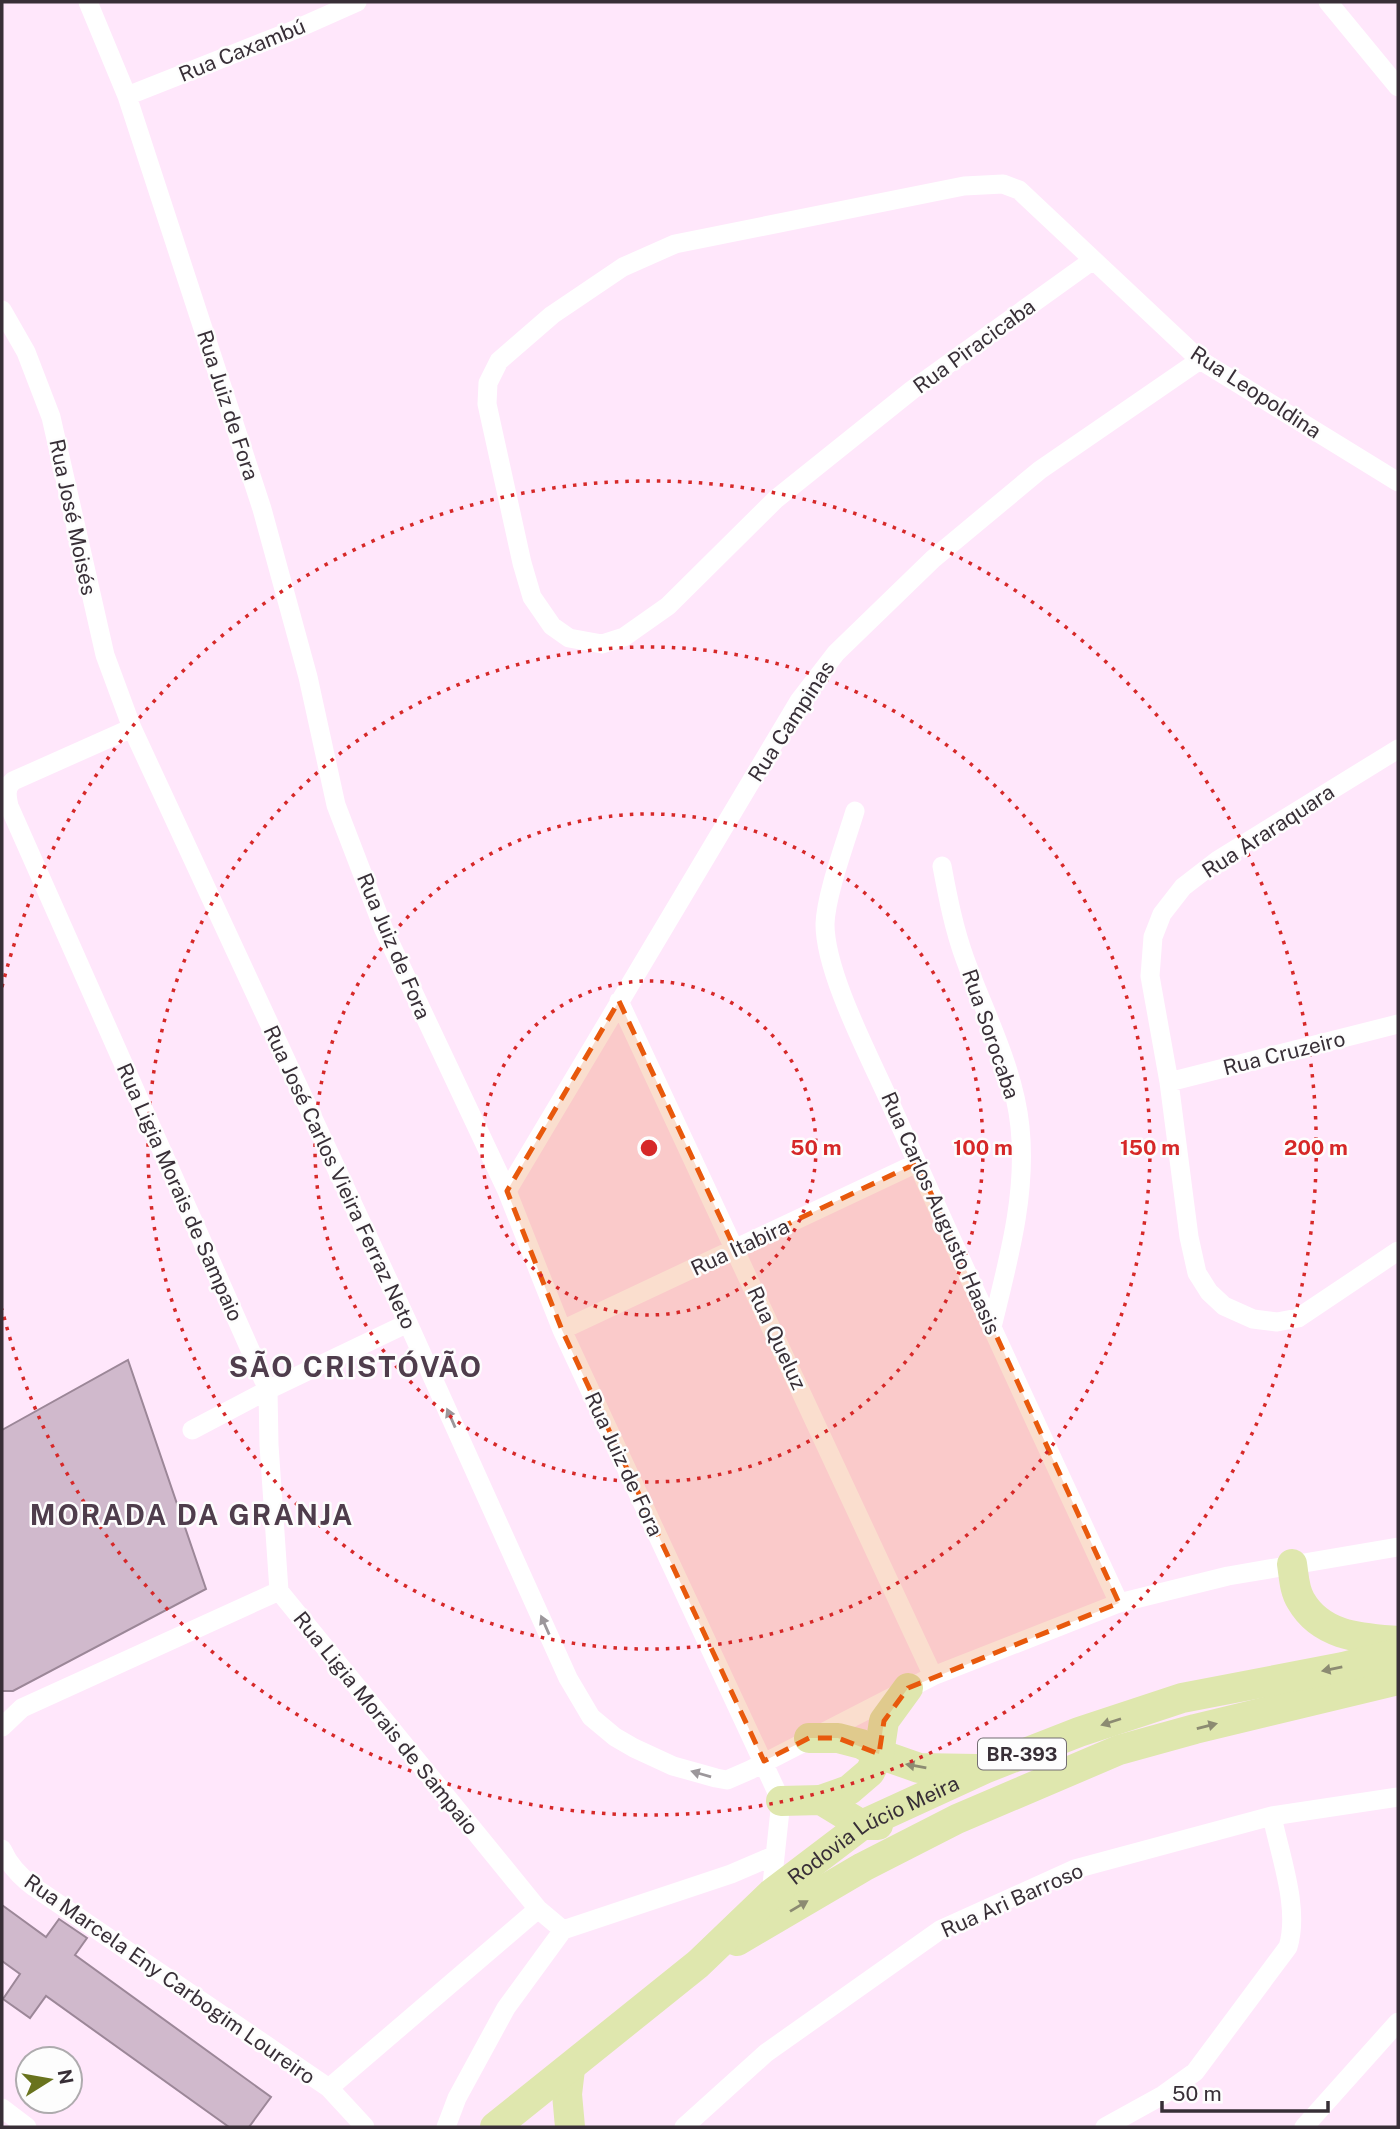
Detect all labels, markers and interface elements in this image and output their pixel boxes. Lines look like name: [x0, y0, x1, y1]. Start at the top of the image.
street label: Rua Caxambú: [175, 13, 309, 87]
street label: Rua Piracicaba: [908, 293, 1040, 399]
street label: Rua Juiz de Fora: [192, 327, 264, 483]
street label: Rua Leopoldina: [1186, 341, 1326, 443]
street label: Rua José Moisés: [44, 437, 102, 597]
street label: Rua Campinas: [743, 656, 839, 786]
street label: Rua Araraquara: [1197, 779, 1339, 883]
street label: Rua Juiz de Fora: [352, 869, 436, 1023]
street label: Rua Sorocaba: [957, 966, 1025, 1102]
street label: Rua José Carlos Vieira Ferraz Neto: [258, 1021, 422, 1333]
street label: Rua Cruzeiro: [1220, 1026, 1348, 1080]
street label: Rua Ligia Morais de Sampaio: [112, 1059, 248, 1325]
street label: Rua Carlos Augusto Haasis: [876, 1088, 1006, 1338]
text: 50 m: [790, 1135, 842, 1160]
text: 100 m: [953, 1135, 1013, 1160]
text: 150 m: [1120, 1135, 1180, 1160]
text: 200 m: [1284, 1135, 1348, 1160]
centre of rings: [637, 1136, 661, 1160]
street label: Rua Itabira: [687, 1213, 793, 1281]
street label: Rua Queluz: [742, 1282, 812, 1394]
district label: SÃO CRISTÓVÃO: [229, 1350, 483, 1383]
street label: Rua Juiz de Fora: [580, 1388, 668, 1540]
one-way arrow: [445, 1408, 457, 1428]
district label: MORADA DA GRANJA: [30, 1498, 354, 1531]
street label: Rua Ligia Morais de Sampaio: [288, 1606, 484, 1840]
one-way arrow: [539, 1615, 550, 1636]
one-way arrow: [1321, 1664, 1343, 1675]
one-way arrow: [1100, 1717, 1121, 1728]
one-way arrow: [1197, 1720, 1219, 1731]
road number: BR-393: [978, 1738, 1066, 1770]
one-way arrow: [905, 1760, 927, 1771]
one-way arrow: [690, 1768, 711, 1778]
street label: Rodovia Lúcio Meira: [782, 1770, 963, 1890]
street label: Rua Ari Barroso: [937, 1858, 1087, 1942]
street label: Rua Marcela Eny Carbogim Loureiro: [20, 1869, 320, 2089]
one-way arrow: [789, 1900, 809, 1912]
north arrow: [14, 2045, 84, 2115]
text: N: [53, 2067, 78, 2086]
scale bar: [1162, 2070, 1328, 2114]
text: 50 m: [1172, 2081, 1222, 2106]

